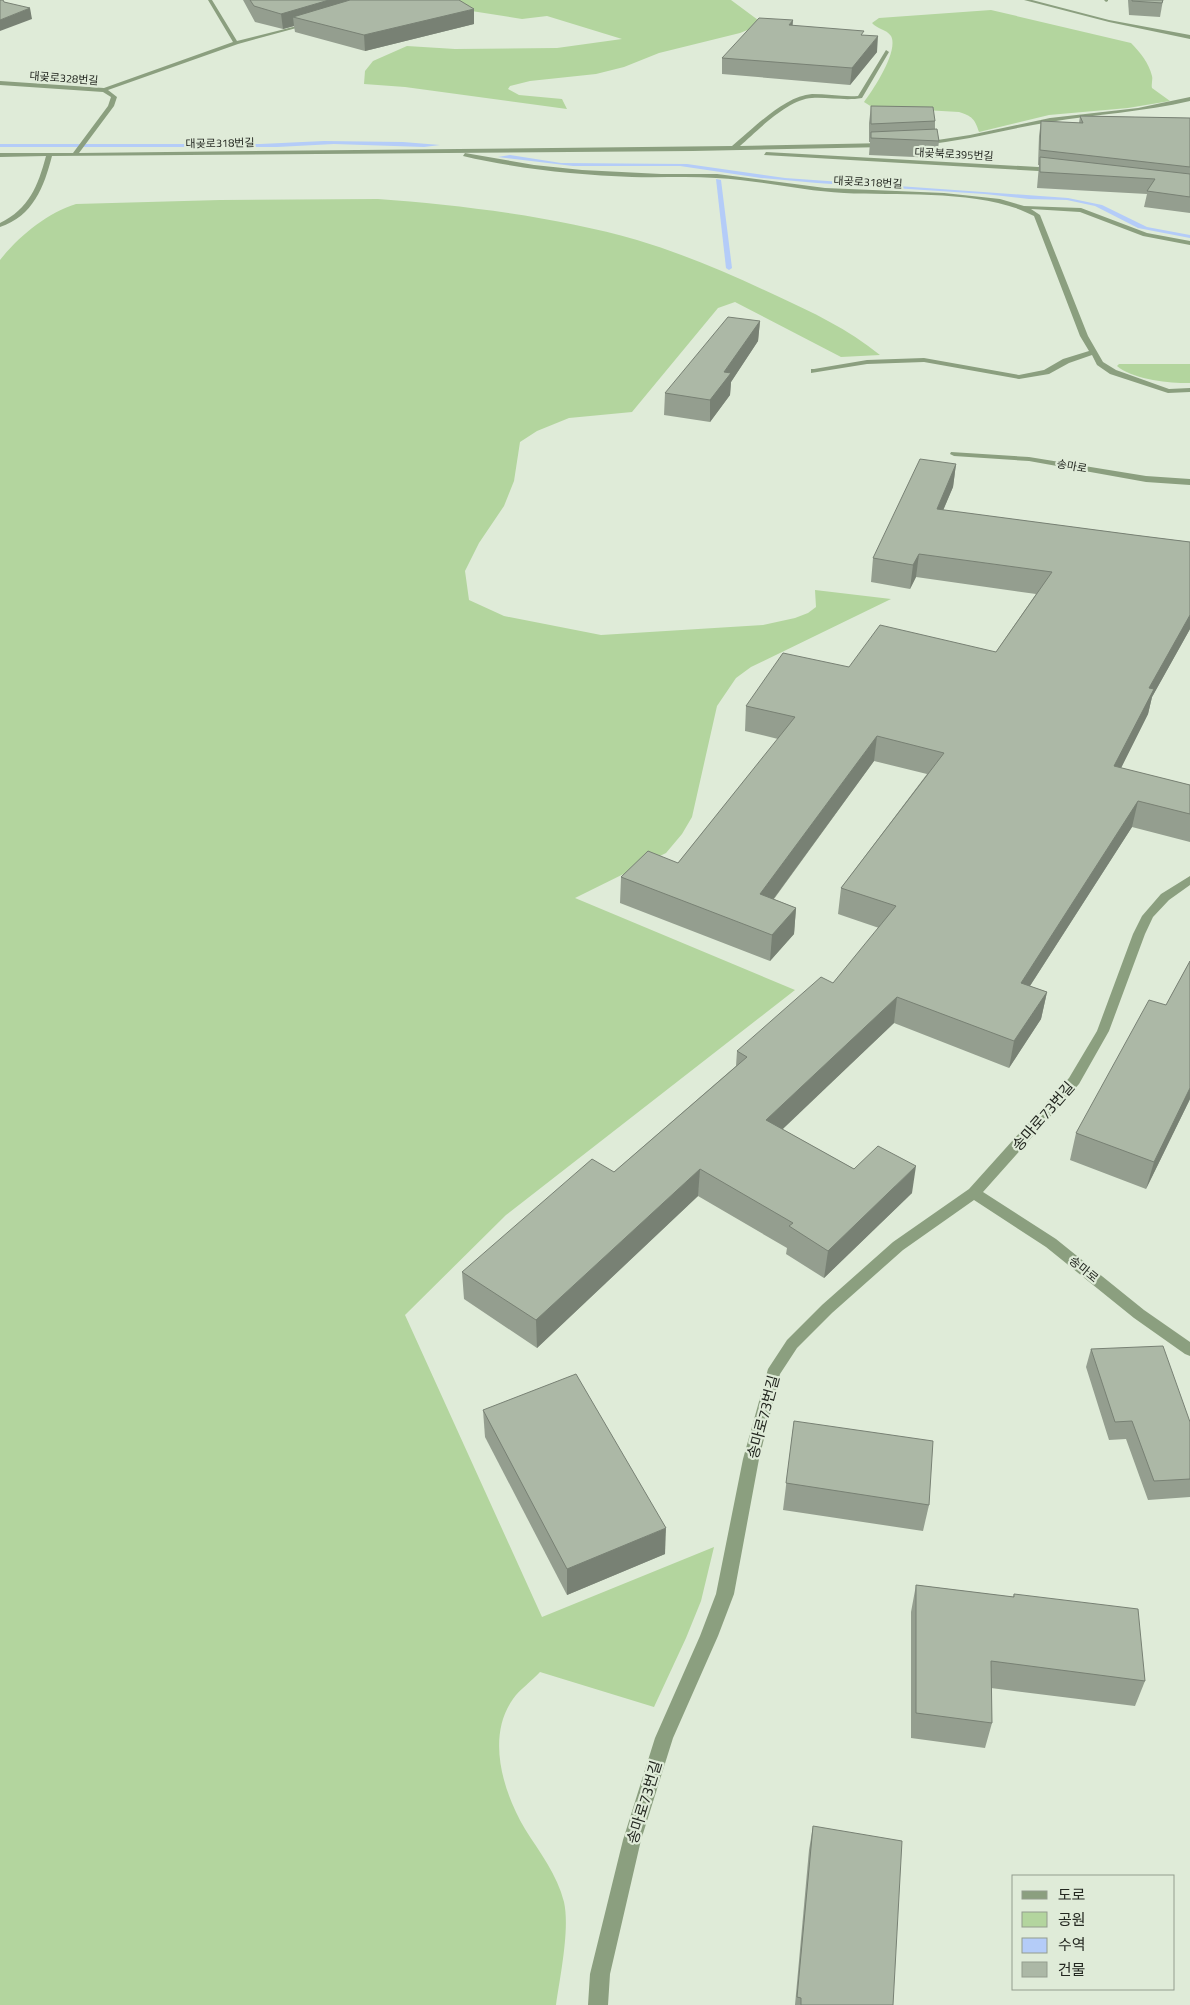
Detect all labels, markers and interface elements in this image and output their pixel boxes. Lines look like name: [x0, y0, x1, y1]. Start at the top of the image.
street label: 대곶로328번길: [29, 68, 99, 88]
street label: 대곶로318번길: [185, 134, 255, 152]
street label: 대곶북로395번길: [914, 144, 994, 164]
street label: 대곶로318번길: [833, 172, 903, 192]
street label: 송마로: [1056, 455, 1088, 477]
street label: 송마로73번길: [1006, 1076, 1080, 1156]
street label: 송마로: [1065, 1251, 1103, 1287]
street label: 송마로73번길: [741, 1373, 785, 1461]
street label: 송마로73번길: [620, 1758, 668, 1846]
legend: [1012, 1875, 1175, 1990]
text: 도로: [1058, 1883, 1086, 1906]
text: 공원: [1058, 1908, 1086, 1931]
text: 수역: [1058, 1933, 1086, 1956]
text: 건물: [1058, 1958, 1086, 1981]

